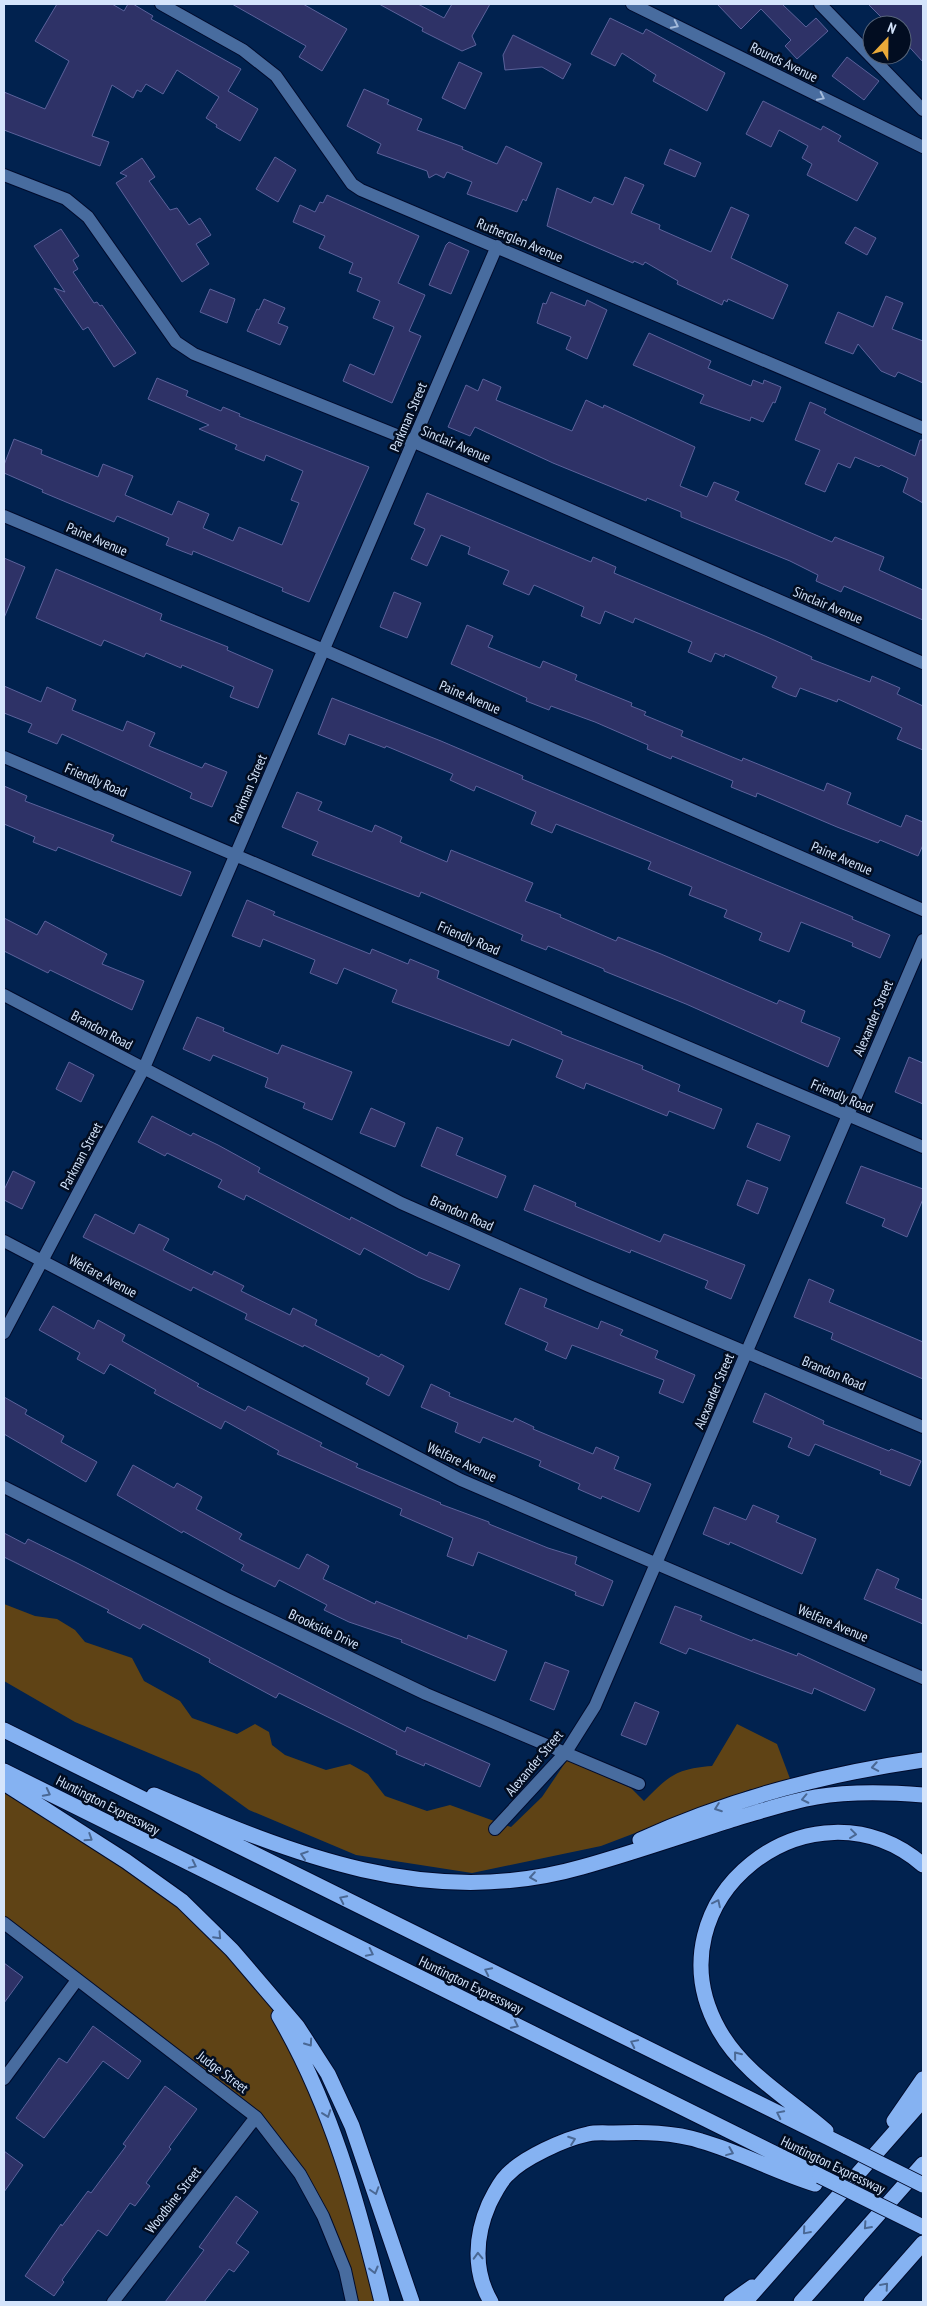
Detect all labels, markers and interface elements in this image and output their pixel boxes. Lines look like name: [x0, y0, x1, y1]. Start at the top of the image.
north arrow: [862, 15, 912, 65]
text: N: [885, 18, 899, 38]
one-way arrow: [670, 19, 679, 29]
street label: Rounds Avenue: [747, 38, 821, 86]
one-way arrow: [816, 91, 825, 101]
street label: Rutherglen Avenue: [474, 214, 566, 266]
street label: Parkman Street: [385, 379, 431, 454]
street label: Sinclair Avenue: [418, 421, 494, 467]
street label: Paine Avenue: [64, 518, 130, 560]
street label: Sinclair Avenue: [790, 582, 866, 628]
street label: Paine Avenue: [437, 676, 503, 718]
street label: Parkman Street: [225, 751, 271, 826]
street label: Friendly Road: [62, 759, 130, 801]
street label: Paine Avenue: [809, 837, 875, 879]
street label: Friendly Road: [435, 917, 503, 959]
street label: Alexander Street: [849, 977, 897, 1059]
street label: Brandon Road: [68, 1006, 136, 1054]
street label: Friendly Road: [808, 1075, 876, 1117]
street label: Parkman Street: [56, 1119, 106, 1193]
street label: Brandon Road: [428, 1191, 496, 1235]
street label: Welfare Avenue: [66, 1251, 140, 1302]
street label: Alexander Street: [690, 1350, 738, 1432]
street label: Brandon Road: [800, 1352, 868, 1394]
street label: Welfare Avenue: [424, 1438, 500, 1486]
street label: Welfare Avenue: [795, 1600, 871, 1646]
street label: Brookside Drive: [286, 1605, 362, 1653]
street label: Alexander Street: [501, 1726, 567, 1800]
one-way arrow: [871, 1762, 879, 1772]
street label: Huntington Expressway: [53, 1771, 163, 1839]
one-way arrow: [42, 1787, 51, 1797]
one-way arrow: [801, 1794, 810, 1804]
one-way arrow: [714, 1802, 723, 1812]
one-way arrow: [849, 1828, 857, 1839]
one-way arrow: [84, 1831, 93, 1841]
one-way arrow: [300, 1850, 309, 1860]
one-way arrow: [188, 1859, 197, 1869]
one-way arrow: [529, 1871, 537, 1882]
one-way arrow: [339, 1895, 348, 1905]
one-way arrow: [711, 1900, 721, 1909]
one-way arrow: [212, 1930, 221, 1939]
one-way arrow: [365, 1947, 374, 1957]
street label: Huntington Expressway: [416, 1952, 527, 2018]
one-way arrow: [485, 1967, 494, 1977]
one-way arrow: [510, 2019, 519, 2029]
one-way arrow: [303, 2037, 312, 2047]
one-way arrow: [631, 2039, 640, 2049]
street label: Judge Street: [193, 2046, 252, 2097]
one-way arrow: [734, 2052, 742, 2061]
one-way arrow: [321, 2109, 331, 2118]
one-way arrow: [776, 2110, 785, 2120]
street label: Huntington Expressway: [778, 2132, 889, 2198]
one-way arrow: [567, 2136, 575, 2146]
one-way arrow: [725, 2146, 734, 2156]
street label: Woodbine Street: [141, 2163, 205, 2237]
one-way arrow: [369, 2186, 379, 2195]
one-way arrow: [864, 2221, 873, 2230]
one-way arrow: [803, 2226, 812, 2235]
one-way arrow: [473, 2252, 483, 2260]
one-way arrow: [368, 2265, 379, 2274]
one-way arrow: [879, 2283, 888, 2292]

